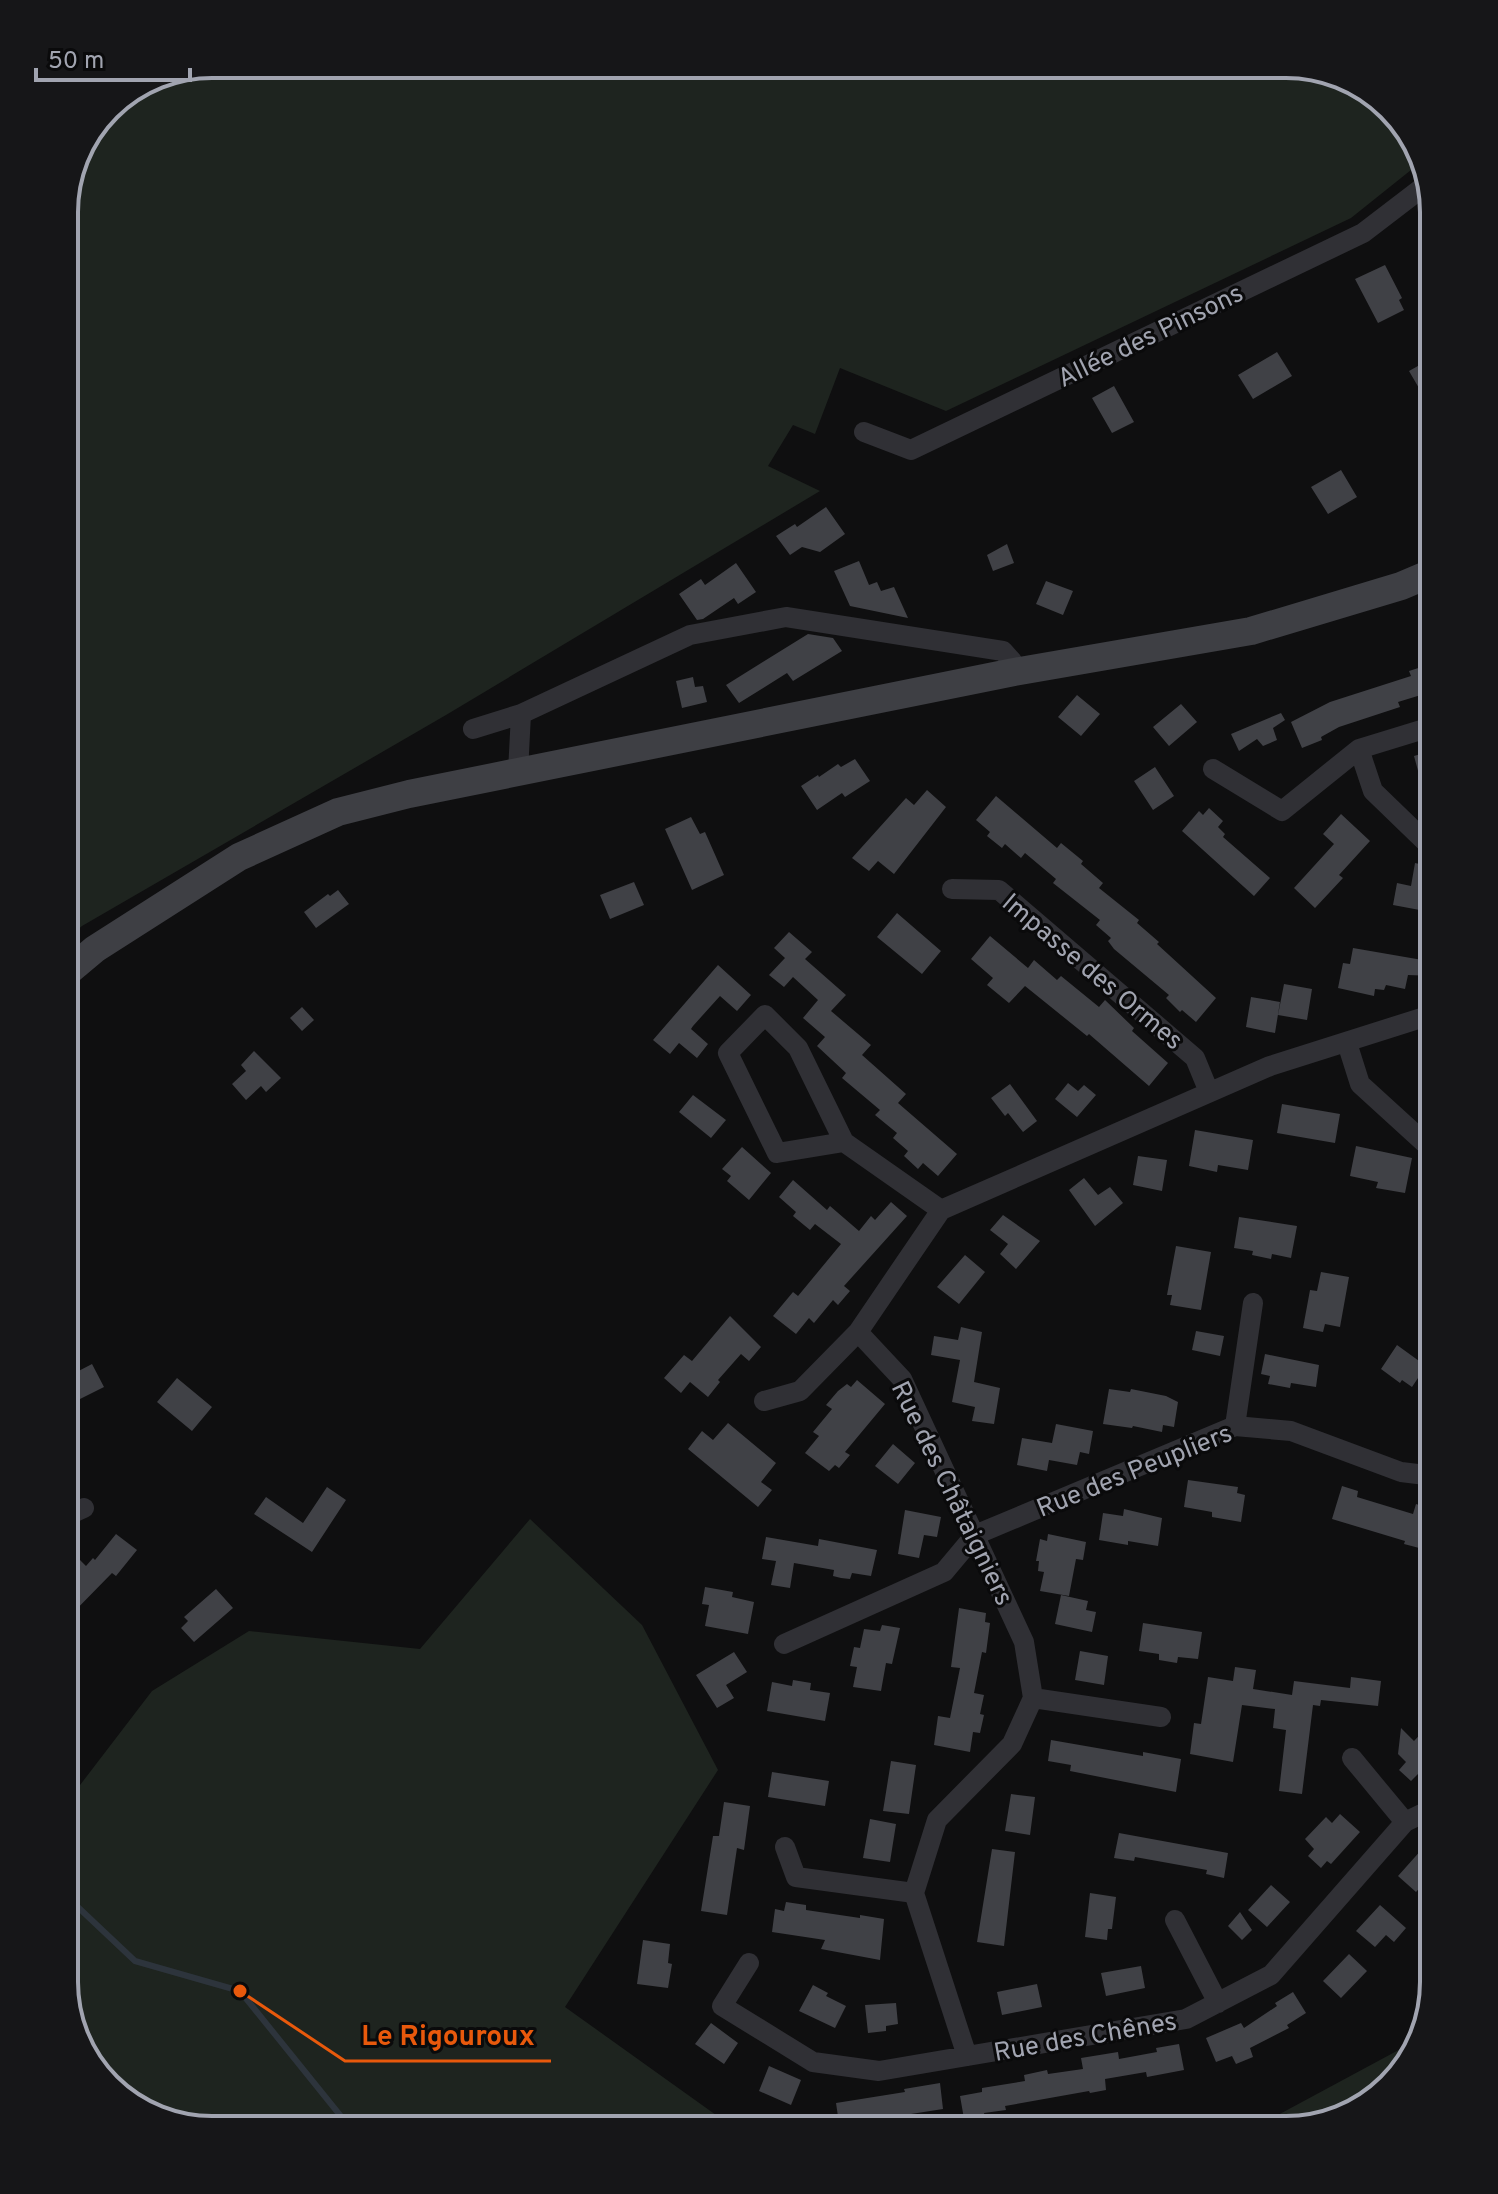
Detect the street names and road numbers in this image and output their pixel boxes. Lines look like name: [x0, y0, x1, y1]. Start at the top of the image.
street label: Allée des Pinsons: [1053, 278, 1249, 397]
street label: Impasse des Ormes: [994, 887, 1189, 1058]
street label: Rue des Châtaigniers: [882, 1377, 1019, 1612]
street label: Rue des Peupliers: [1032, 1418, 1237, 1527]
street label: Rue des Chênes: [991, 2006, 1179, 2071]

